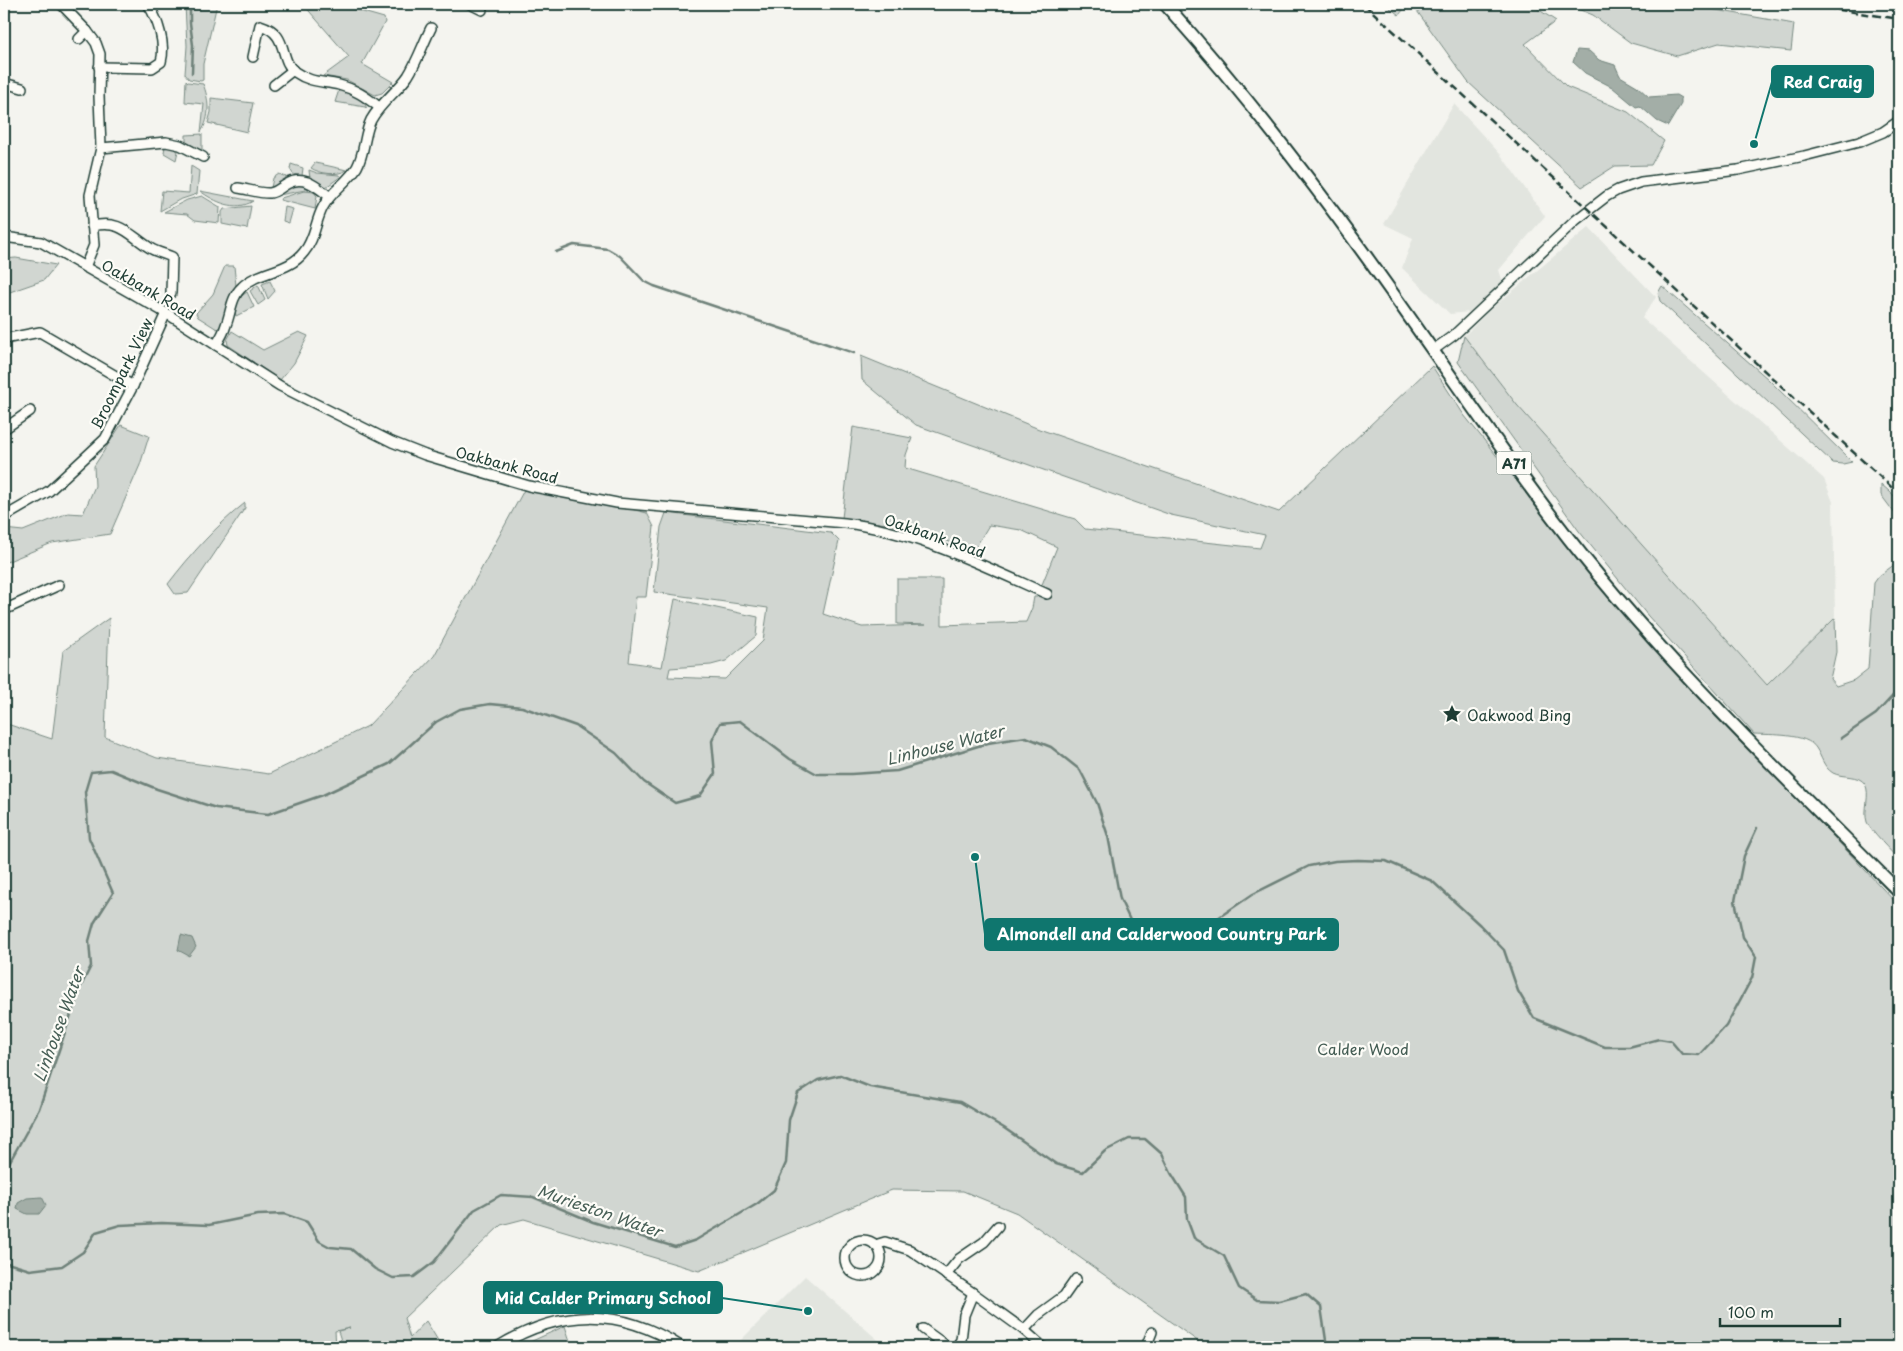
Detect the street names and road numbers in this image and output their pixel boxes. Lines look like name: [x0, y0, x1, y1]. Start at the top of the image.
street label: Oakbank Road: [98, 253, 200, 325]
street label: Broompark View: [84, 313, 158, 432]
street label: Oakbank Road: [453, 439, 561, 489]
road number: A71: [1496, 452, 1532, 474]
street label: Oakbank Road: [881, 507, 989, 563]

